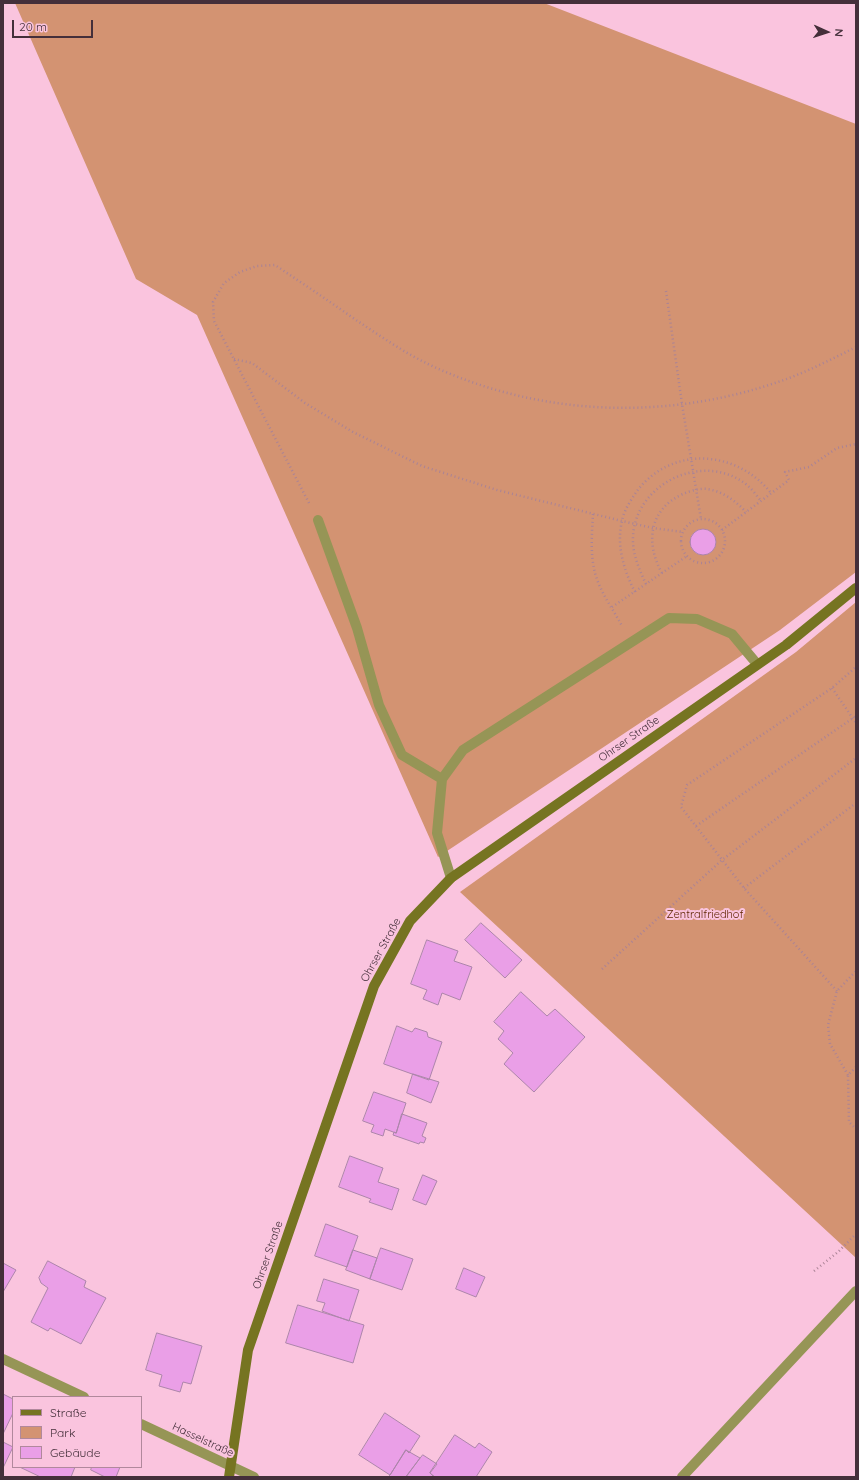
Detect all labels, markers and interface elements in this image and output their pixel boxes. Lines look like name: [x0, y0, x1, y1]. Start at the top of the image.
scale bar: [14, 12, 95, 38]
north arrow: [807, 12, 847, 52]
text: 20 m: [19, 19, 47, 34]
text: N: [832, 28, 846, 37]
street label: Ohrser Straße: [596, 713, 662, 765]
park label: Zentralfriedhof: [667, 908, 743, 922]
street label: Ohrser Straße: [358, 916, 404, 984]
street label: Ohrser Straße: [250, 1219, 286, 1291]
legend: [12, 1396, 142, 1468]
text: Straße: [50, 1405, 87, 1420]
street label: Hasselstraße: [170, 1420, 236, 1460]
text: Park: [50, 1425, 75, 1440]
text: Gebäude: [50, 1445, 100, 1460]

